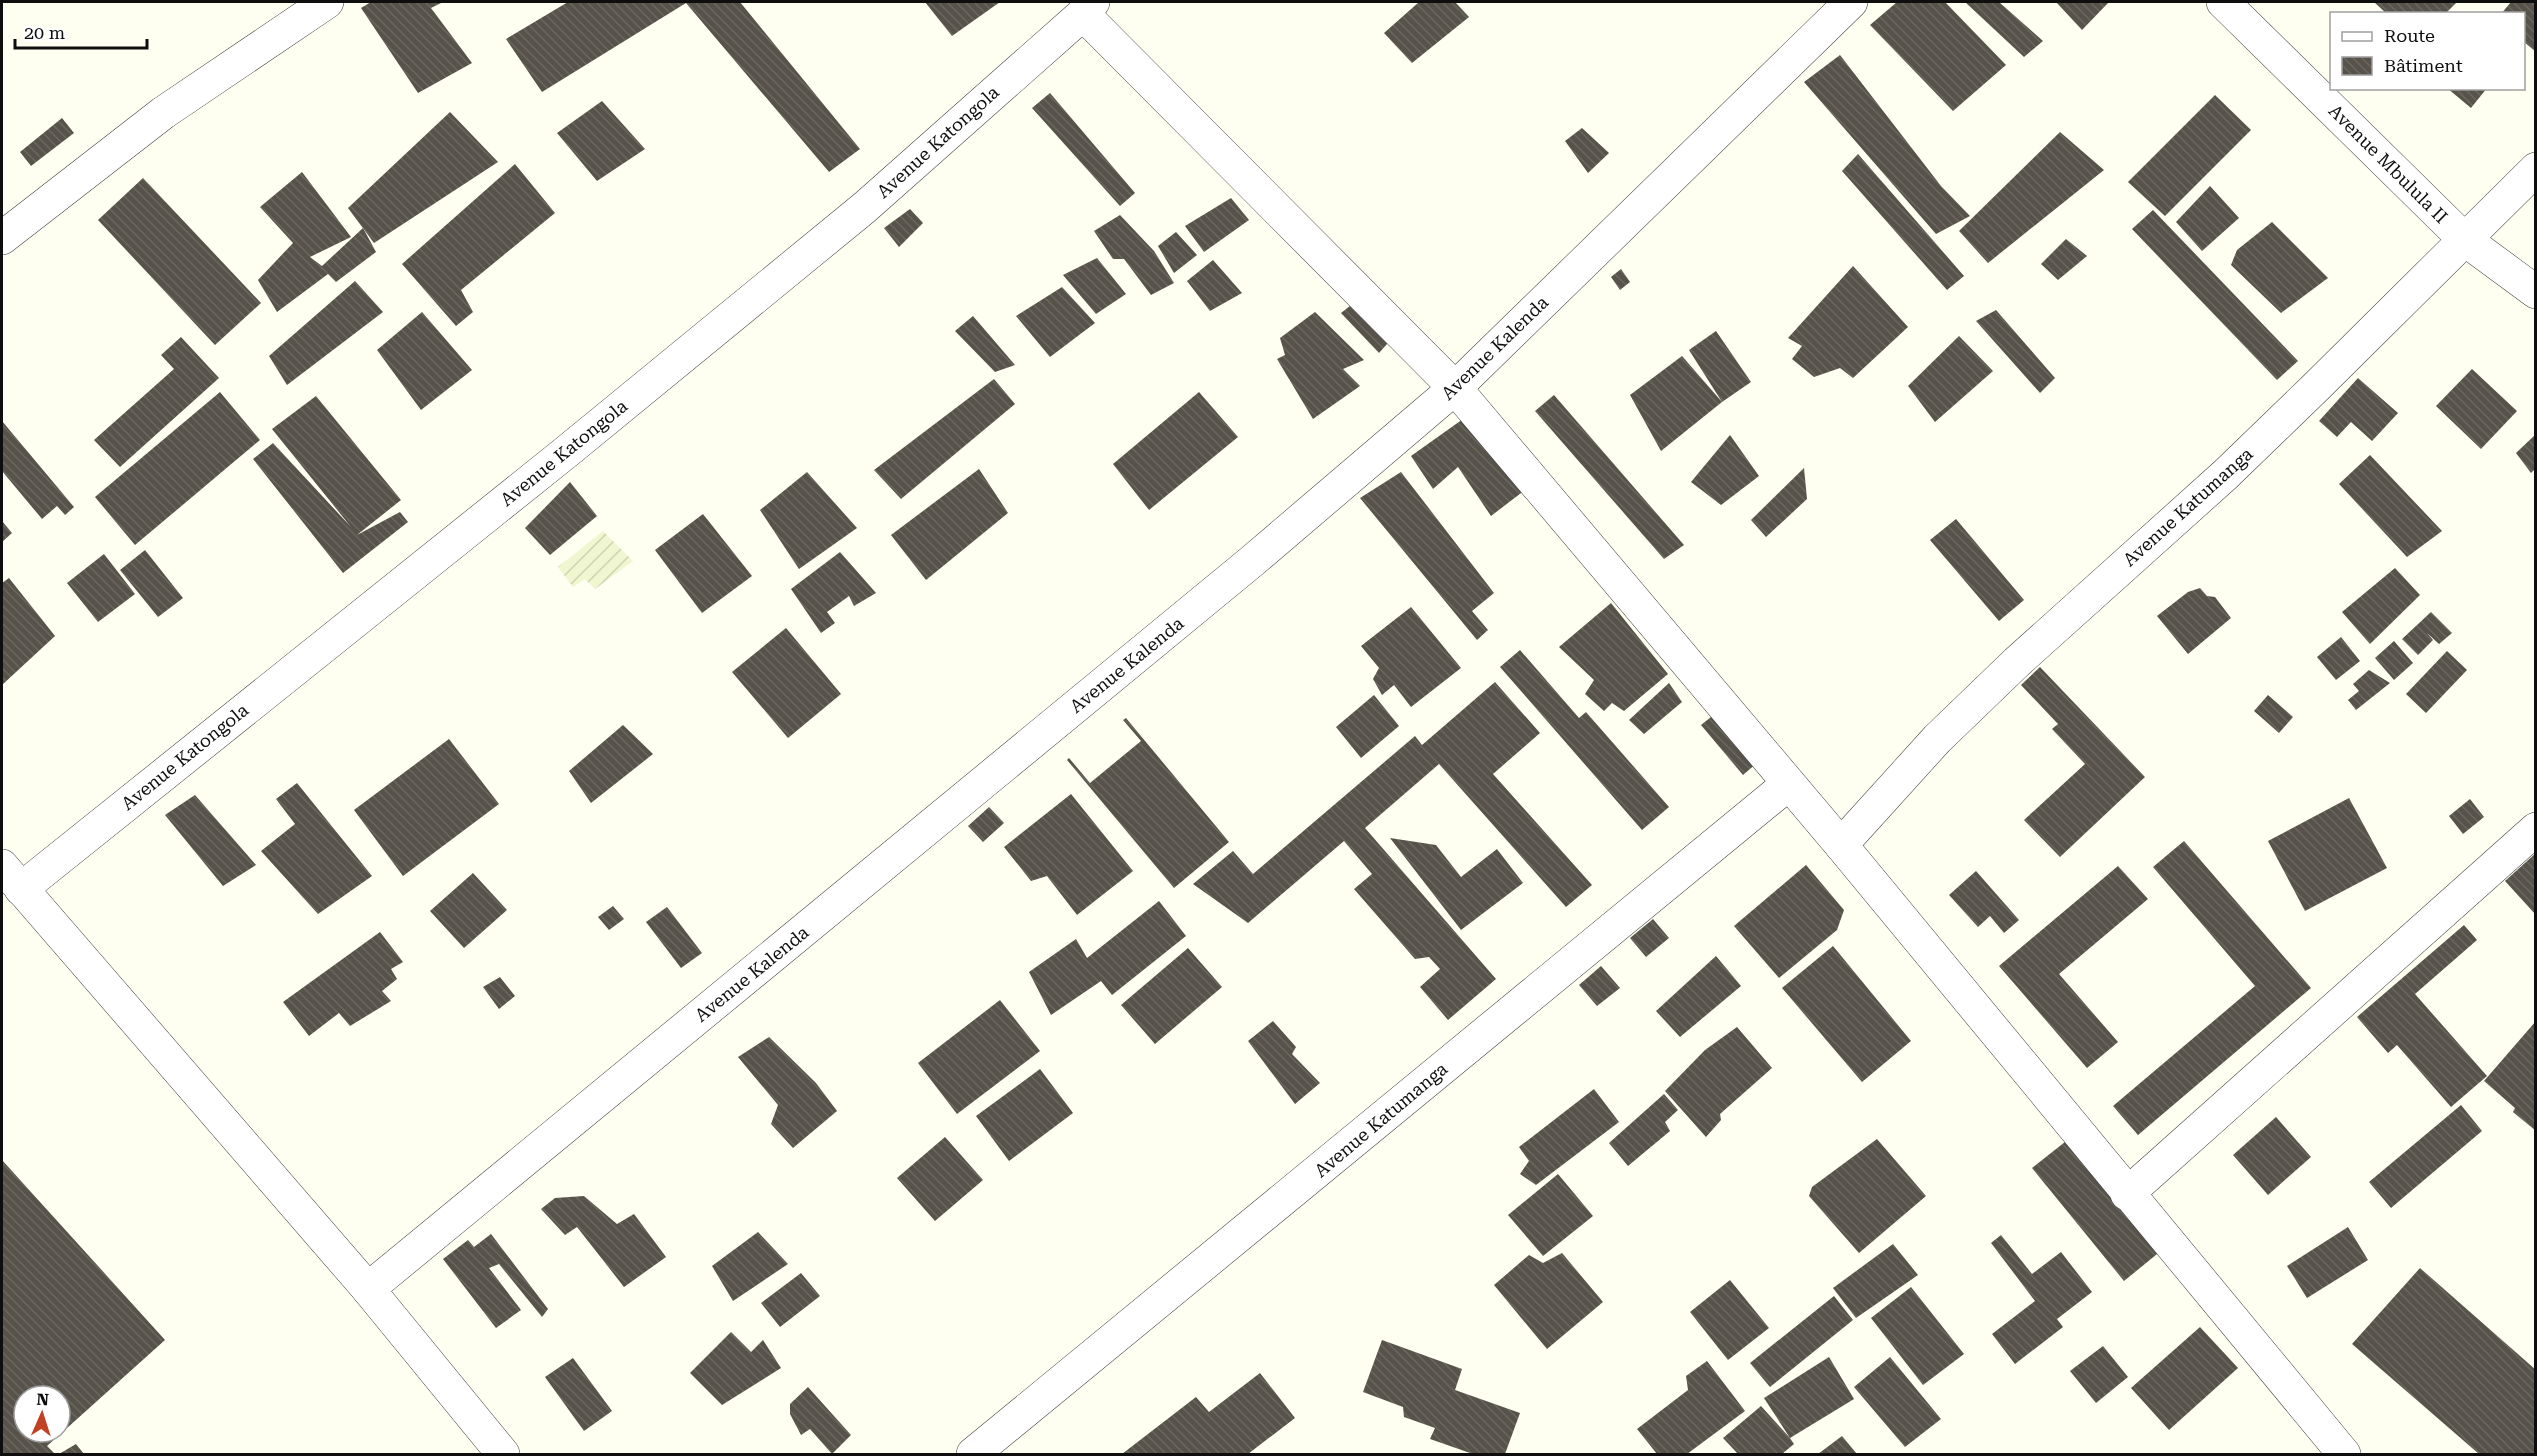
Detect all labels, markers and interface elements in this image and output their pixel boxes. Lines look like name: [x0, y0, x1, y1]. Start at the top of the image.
scale bar: [15, 12, 147, 50]
legend: [2330, 12, 2525, 90]
text: 20 m: [24, 22, 65, 43]
text: Route: [2384, 25, 2435, 46]
text: Bâtiment: [2384, 55, 2463, 76]
street label: Avenue Katongola: [872, 81, 1003, 202]
street label: Avenue Mbulula II: [2325, 100, 2452, 227]
street label: Avenue Kalenda: [1437, 291, 1552, 404]
street label: Avenue Katongola: [496, 395, 631, 510]
street label: Avenue Katumanga: [2119, 443, 2257, 570]
street label: Avenue Kalenda: [1066, 612, 1188, 717]
street label: Avenue Katongola: [117, 699, 252, 814]
street label: Avenue Kalenda: [691, 921, 813, 1026]
street label: Avenue Katumanga: [1310, 1058, 1452, 1181]
north arrow: [12, 1384, 72, 1444]
text: N: [36, 1390, 49, 1409]

